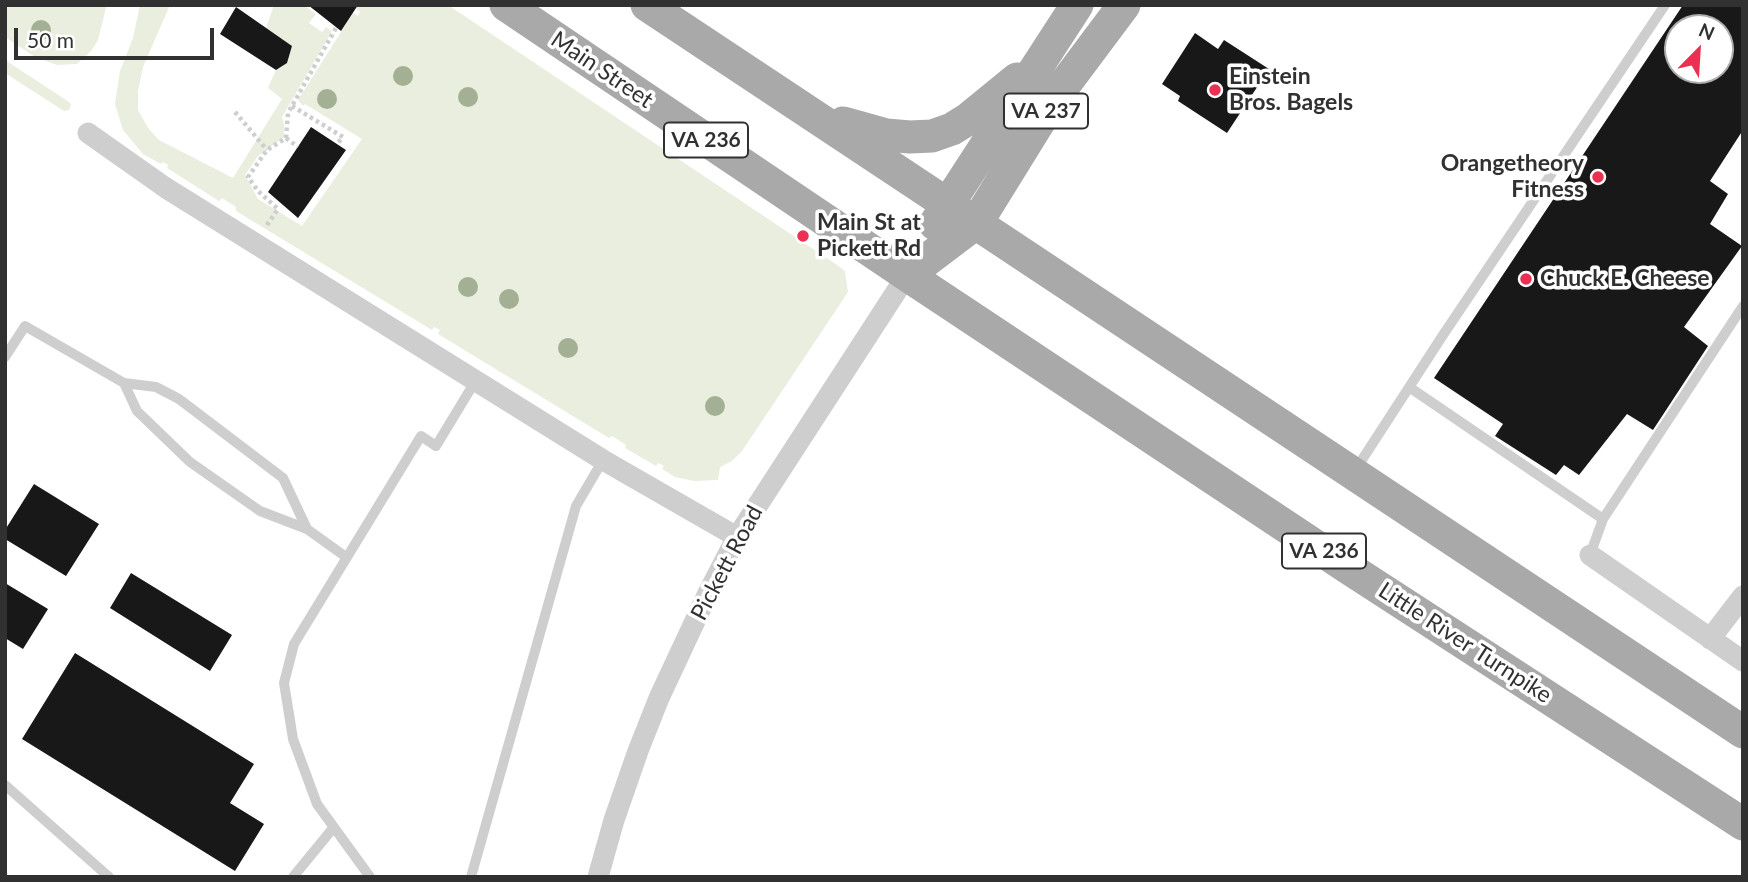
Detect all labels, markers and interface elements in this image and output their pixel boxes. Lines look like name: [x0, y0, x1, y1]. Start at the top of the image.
scale bar: [18, 14, 217, 58]
north arrow: [1664, 14, 1734, 84]
text: N: [1696, 18, 1718, 45]
street label: Main Street: [546, 26, 658, 114]
text: 50 m: [27, 27, 74, 52]
place label: Einstein Bros. Bagels: [1229, 63, 1353, 117]
marker: Einstein Bros. Bagels: [1207, 82, 1223, 98]
road number: VA 237: [1004, 94, 1088, 128]
road number: VA 236: [664, 122, 748, 158]
place label: Orangetheory Fitness: [1441, 150, 1584, 204]
marker: Orangetheory Fitness: [1590, 169, 1606, 185]
place label: Main St at Pickett Rd: [817, 209, 921, 263]
marker: Main St at Pickett Rd: [795, 228, 811, 244]
place label: Chuck E. Cheese: [1540, 265, 1710, 293]
marker: Chuck E. Cheese: [1518, 271, 1534, 287]
street label: Pickett Road: [685, 501, 769, 625]
road number: VA 236: [1282, 534, 1366, 568]
street label: Little River Turnpike: [1373, 577, 1557, 709]

